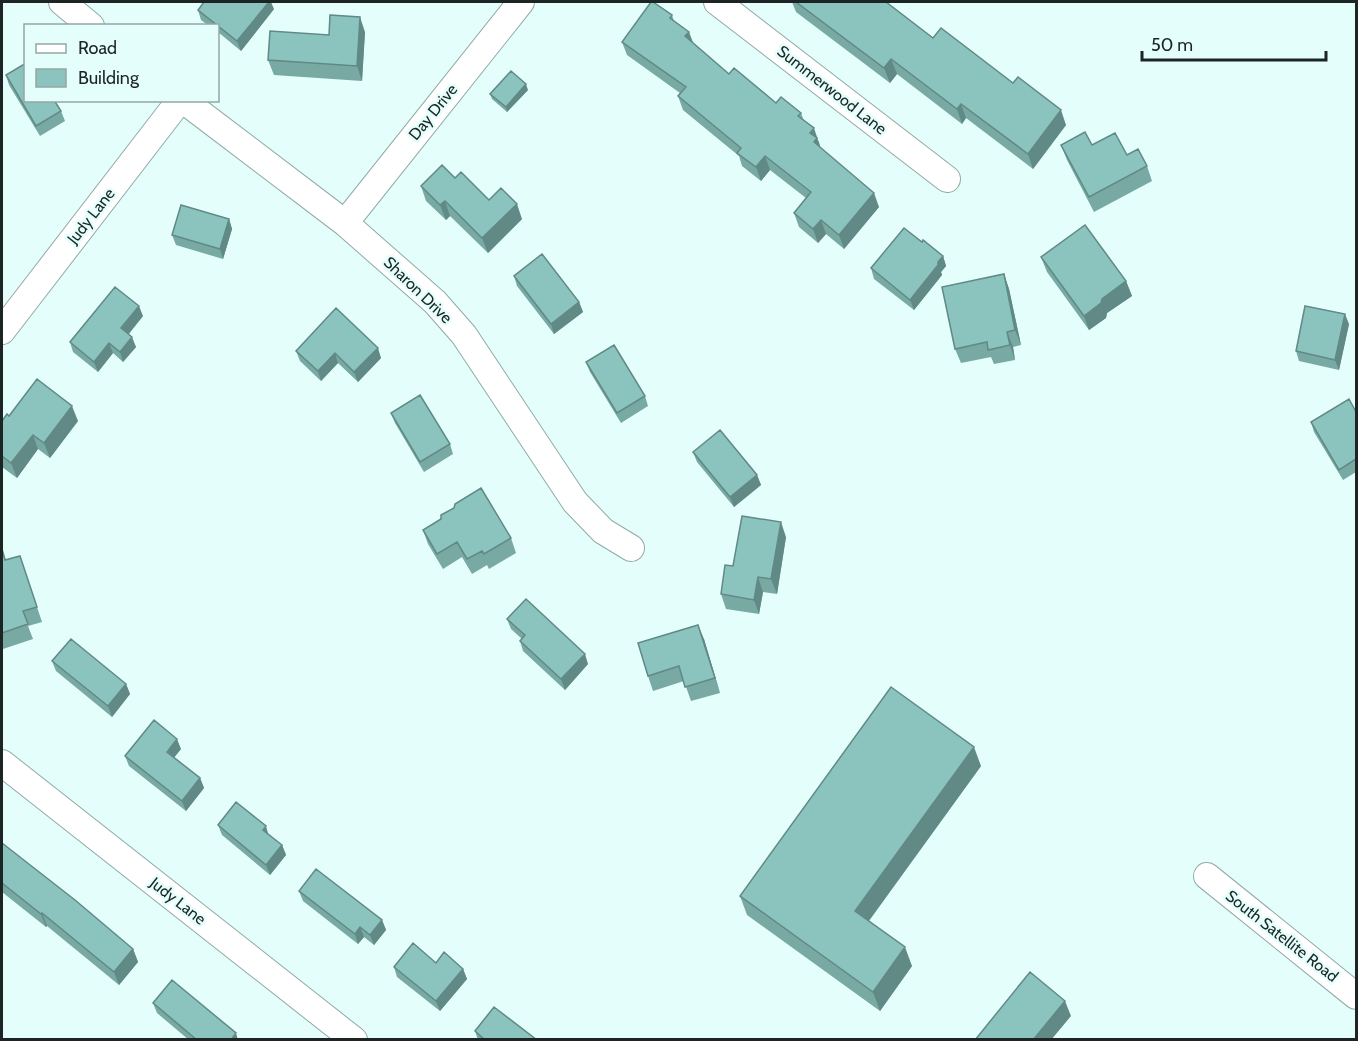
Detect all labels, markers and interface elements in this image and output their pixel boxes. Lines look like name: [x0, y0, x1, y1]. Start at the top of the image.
legend: [24, 24, 219, 102]
scale bar: [1142, 24, 1326, 62]
text: 50 m: [1151, 34, 1193, 56]
text: Road: [78, 37, 117, 59]
street label: Summerwood Lane: [774, 41, 890, 139]
text: Building: [78, 67, 140, 89]
street label: Day Drive: [405, 80, 461, 144]
street label: Judy Lane: [63, 184, 119, 249]
street label: Sharon Drive: [380, 253, 456, 327]
street label: Judy Lane: [145, 873, 210, 929]
street label: South Satellite Road: [1222, 886, 1342, 986]

